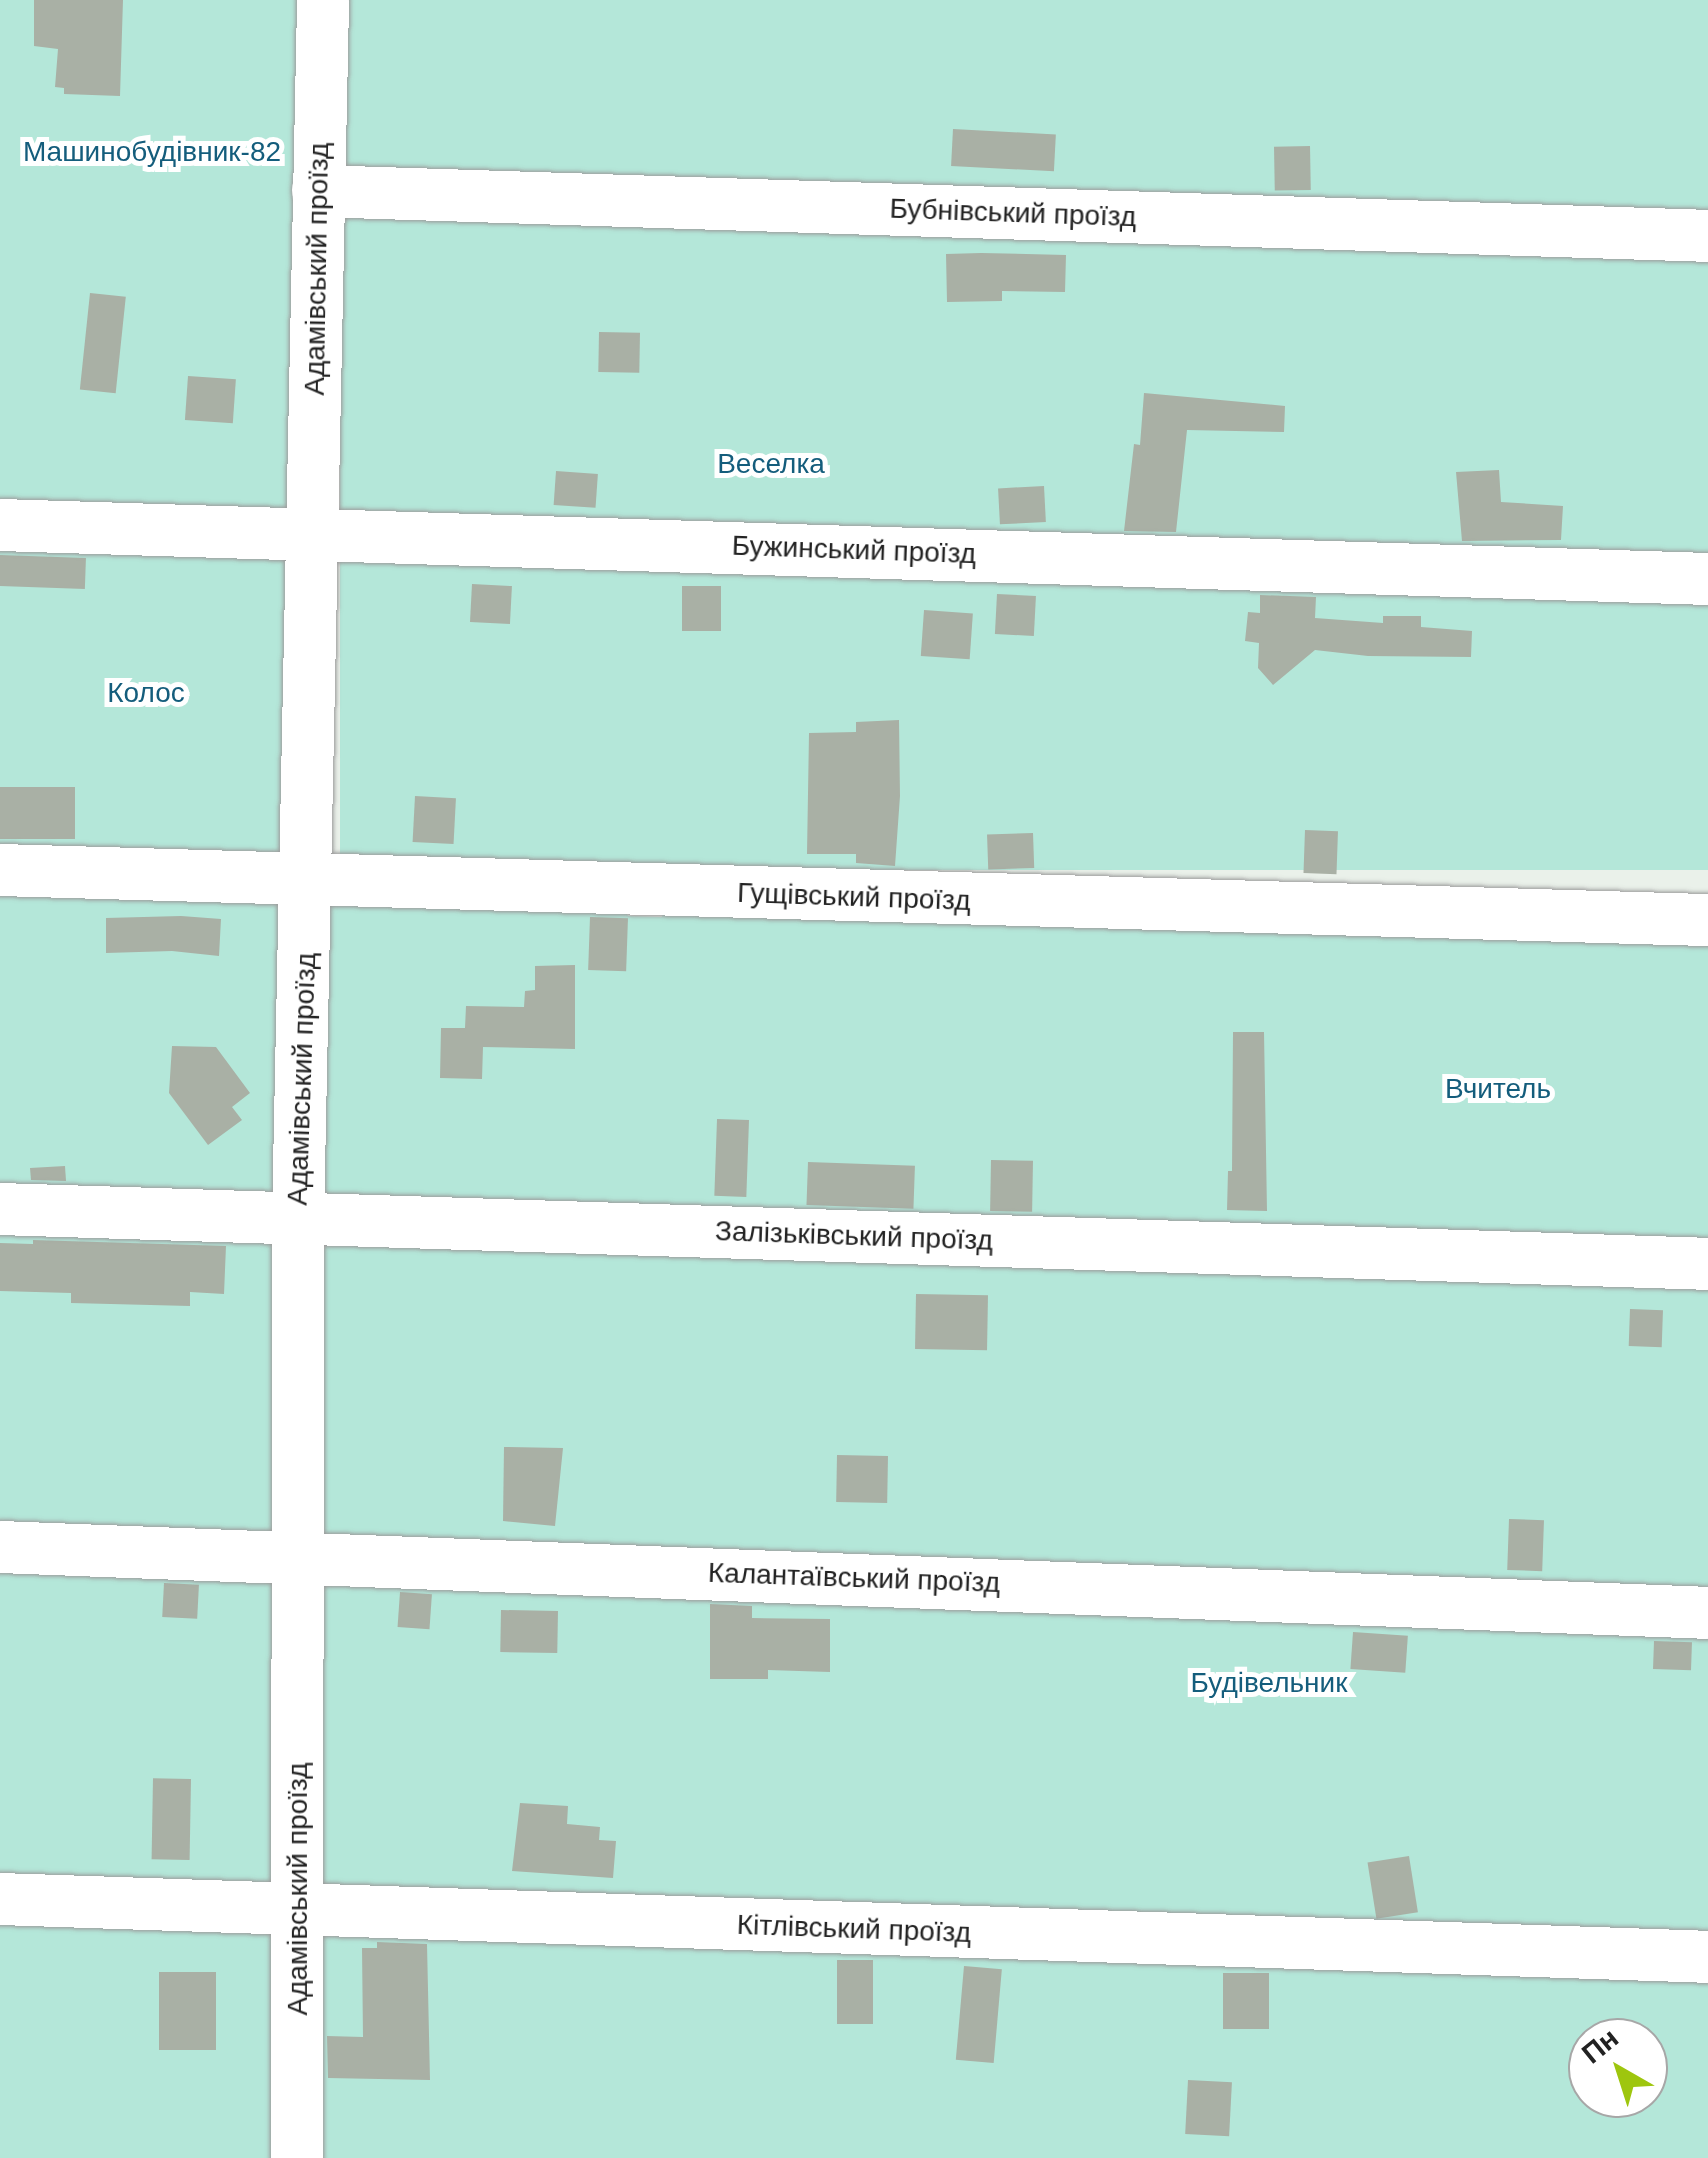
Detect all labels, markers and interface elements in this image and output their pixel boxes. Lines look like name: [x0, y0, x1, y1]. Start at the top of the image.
park label: Машинобудівник-82: [23, 135, 281, 169]
street label: Адамівський проїзд: [298, 142, 336, 396]
street label: Бубнівський проїзд: [889, 192, 1137, 234]
park label: Веселка: [717, 447, 825, 481]
street label: Бужинський проїзд: [731, 529, 977, 571]
park label: Колос: [107, 676, 185, 710]
street label: Гущівський проїзд: [737, 876, 971, 918]
street label: Адамівський проїзд: [281, 952, 323, 1206]
park label: Вчитель: [1445, 1072, 1551, 1106]
street label: Залізьківський проїзд: [714, 1214, 994, 1258]
street label: Калантаївський проїзд: [707, 1556, 1001, 1600]
park label: Будівельник: [1191, 1666, 1347, 1700]
street label: Адамівський проїзд: [281, 1762, 315, 2016]
street label: Кітлівський проїзд: [736, 1908, 972, 1950]
north arrow: [1568, 2018, 1668, 2118]
text: Пн: [1576, 2022, 1624, 2070]

